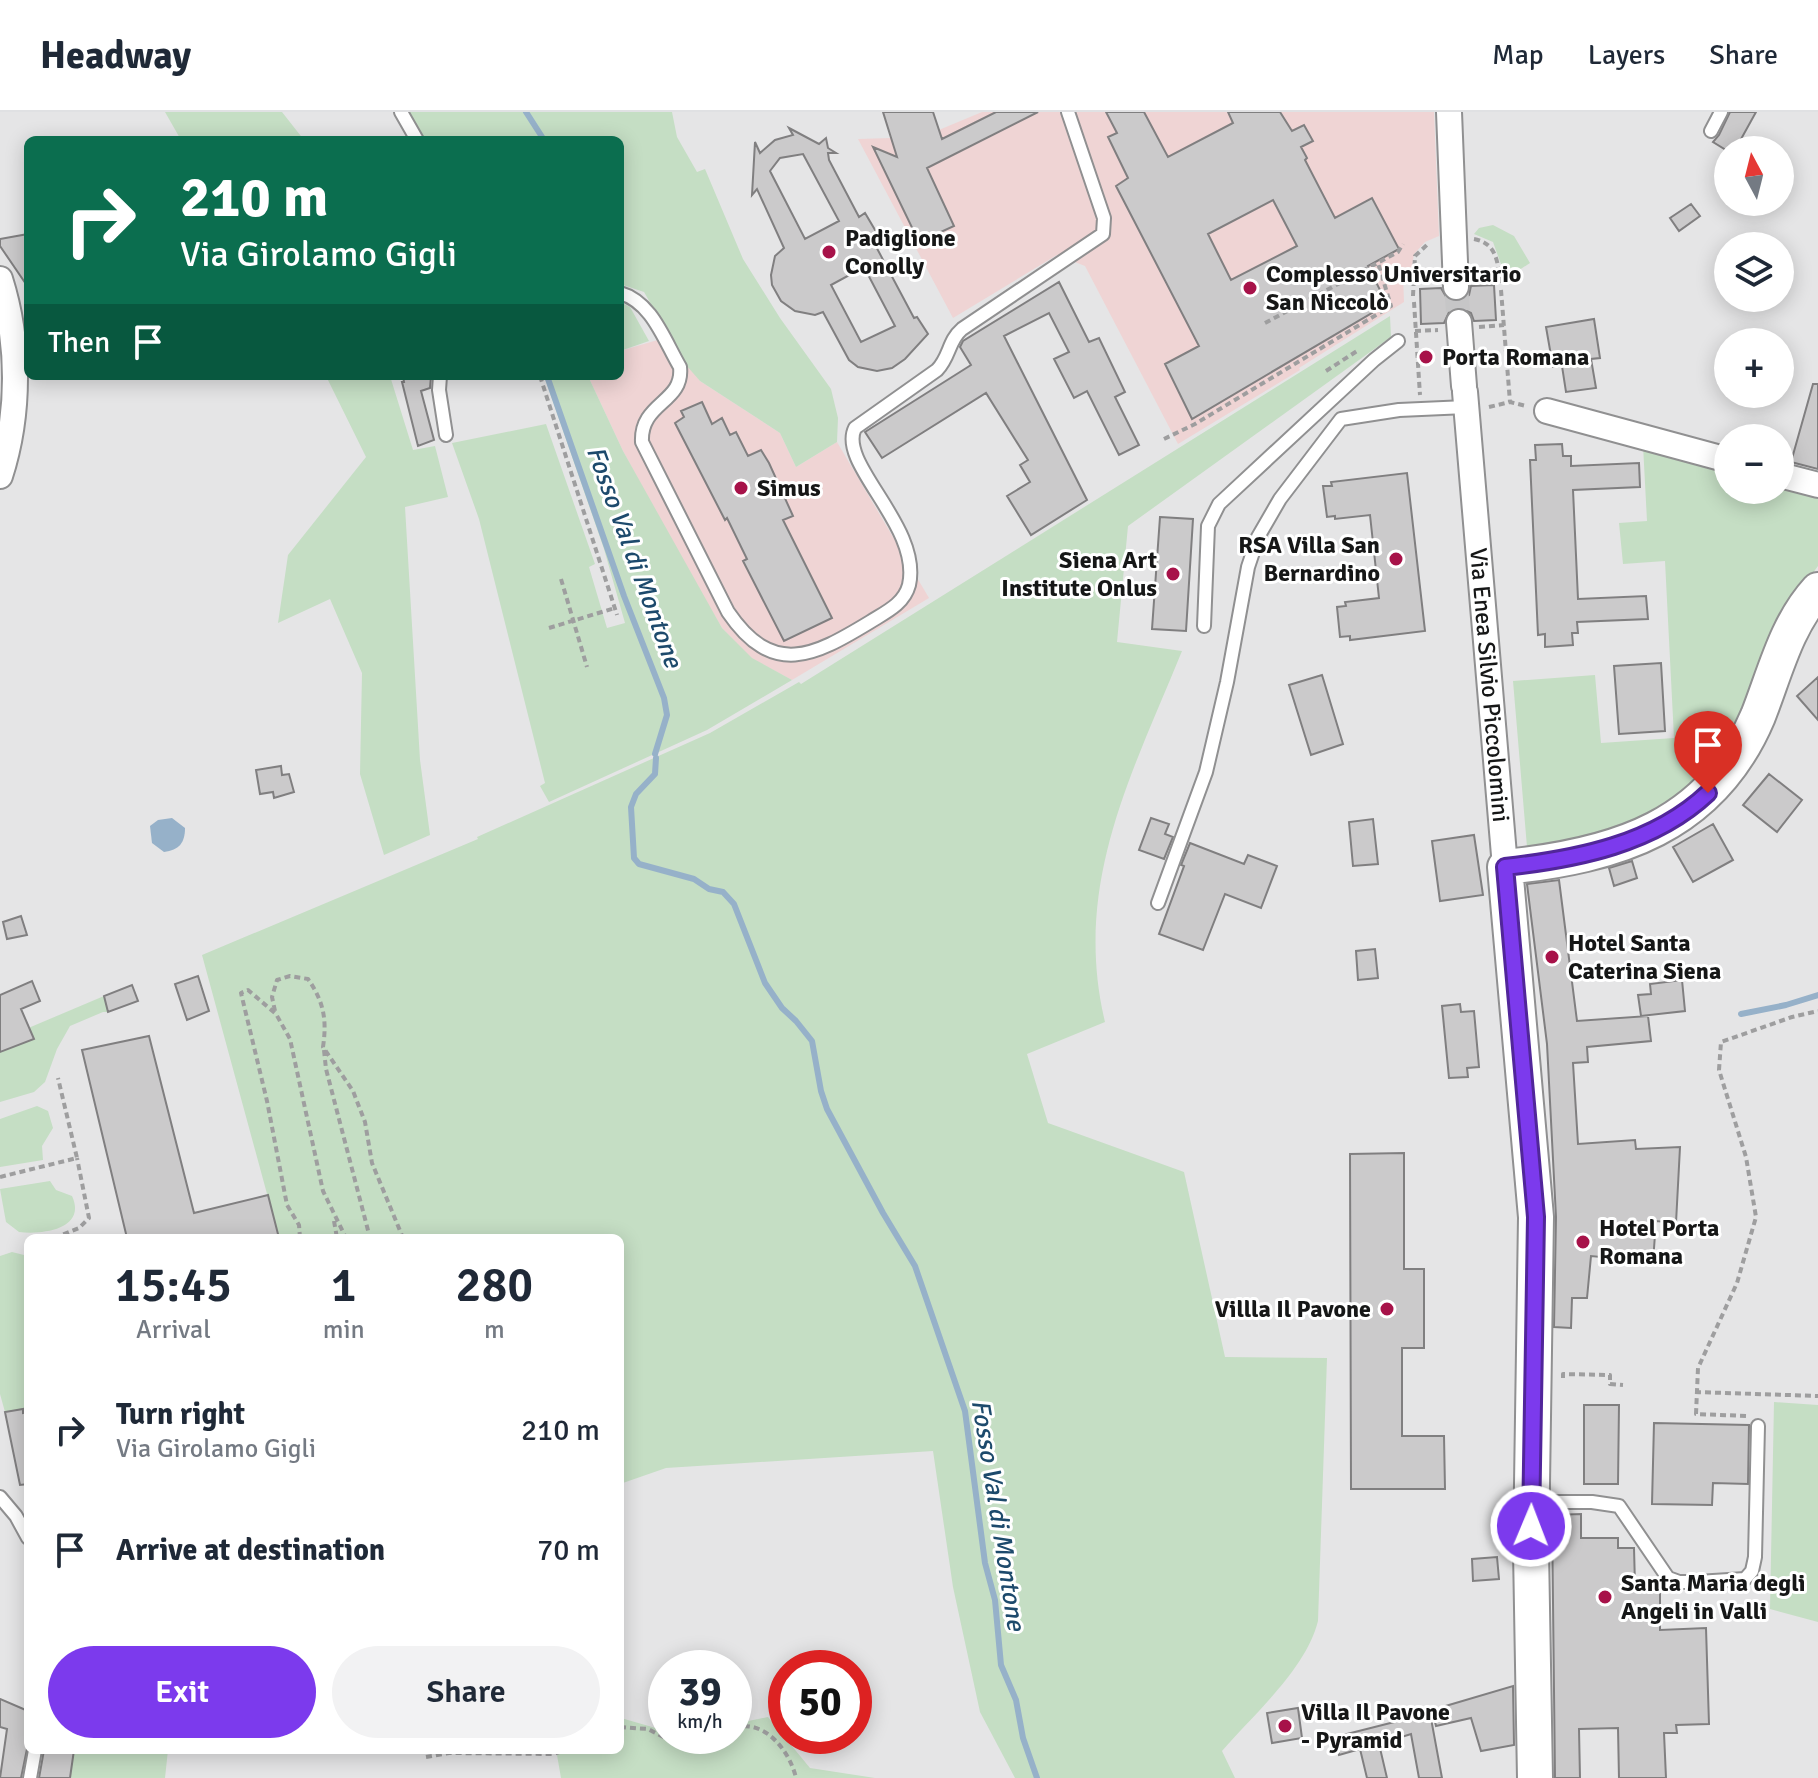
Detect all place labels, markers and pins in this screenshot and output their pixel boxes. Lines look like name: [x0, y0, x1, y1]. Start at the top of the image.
place label: Padiglione Conolly: [845, 223, 956, 281]
marker: Padiglione Conolly: [820, 243, 838, 261]
place label: Complesso Universitario San Niccolò: [1266, 259, 1521, 317]
marker: Complesso Universitario San Niccolò: [1241, 279, 1259, 297]
place label: Porta Romana: [1442, 342, 1589, 372]
marker: Porta Romana: [1417, 348, 1435, 366]
place label: Simus: [757, 473, 821, 503]
marker: Simus: [732, 479, 750, 497]
place label: RSA Villa San Bernardino: [1238, 530, 1380, 588]
place label: Siena Art Institute Onlus: [1001, 545, 1157, 603]
marker: RSA Villa San Bernardino: [1387, 550, 1405, 568]
marker: Siena Art Institute Onlus: [1164, 565, 1182, 583]
pin: [1674, 711, 1742, 793]
place label: Hotel Santa Caterina Siena: [1568, 928, 1721, 986]
marker: Hotel Santa Caterina Siena: [1543, 948, 1561, 966]
place label: Hotel Porta Romana: [1599, 1213, 1719, 1271]
marker: Hotel Porta Romana: [1574, 1233, 1592, 1251]
place label: Villla Il Pavone: [1215, 1294, 1371, 1324]
marker: Villla Il Pavone: [1378, 1300, 1396, 1318]
place label: Santa Maria degli Angeli in Valli: [1621, 1568, 1806, 1626]
marker: Santa Maria degli Angeli in Valli: [1596, 1588, 1614, 1606]
place label: Villa Il Pavone - Pyramid: [1301, 1697, 1450, 1755]
marker: Villa Il Pavone - Pyramid: [1276, 1717, 1294, 1735]

